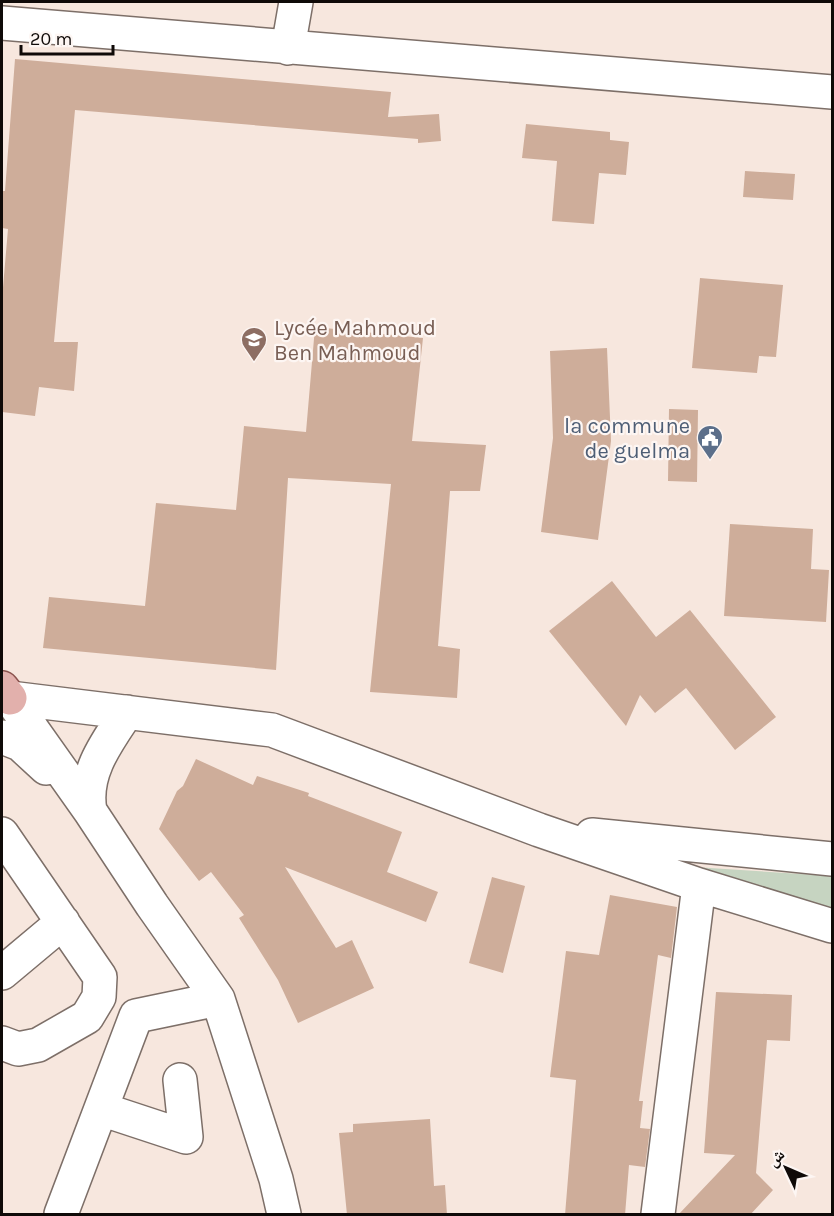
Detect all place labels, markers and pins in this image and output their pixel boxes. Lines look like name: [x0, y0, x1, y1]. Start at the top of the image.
place label: Lycée Mahmoud Ben Mahmoud: [274, 315, 436, 366]
school or university icon: Lycée Mahmoud Ben Mahmoud: [239, 325, 269, 363]
place label: la commune de guelma: [564, 413, 690, 464]
public building icon: la commune de guelma: [695, 423, 725, 461]

